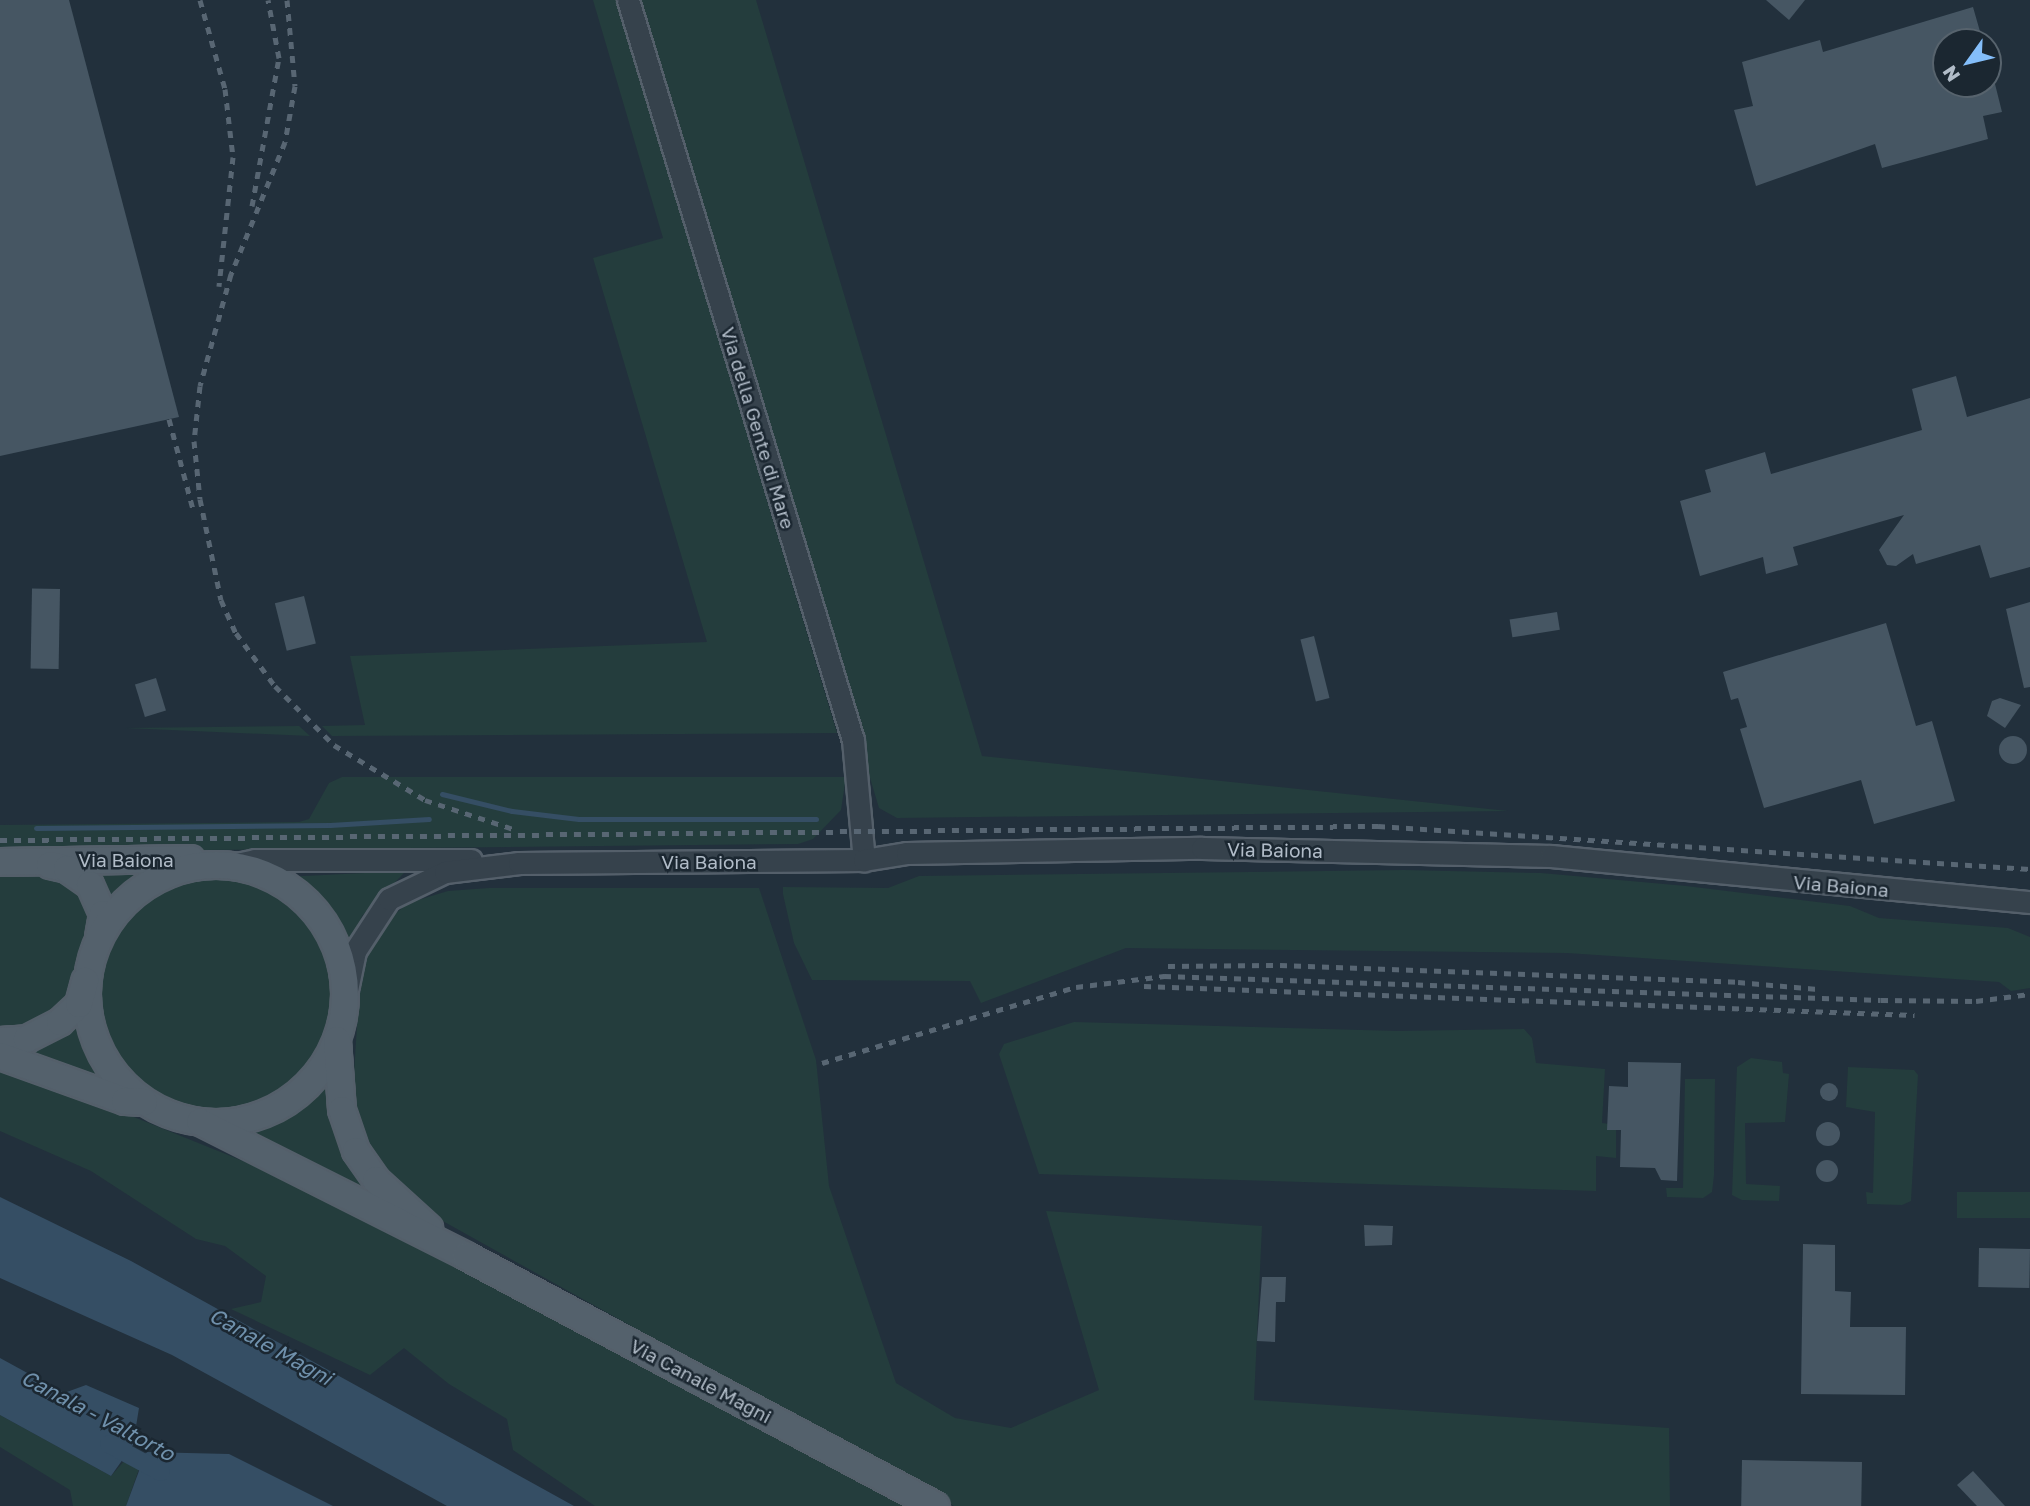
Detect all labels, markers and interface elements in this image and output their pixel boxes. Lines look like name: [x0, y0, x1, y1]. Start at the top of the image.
north arrow: [1932, 28, 2002, 98]
text: N: [1937, 61, 1964, 86]
street label: Via della Gente di Mare: [716, 324, 800, 532]
street label: Via Baiona: [1227, 838, 1323, 862]
street label: Via Baiona: [78, 849, 174, 871]
street label: Via Baiona: [661, 851, 757, 873]
street label: Via Baiona: [1792, 870, 1890, 902]
water label: Canale Magni: [205, 1302, 337, 1390]
street label: Via Canale Magni: [627, 1334, 775, 1428]
water label: Canala - Valtorto: [17, 1364, 179, 1466]

